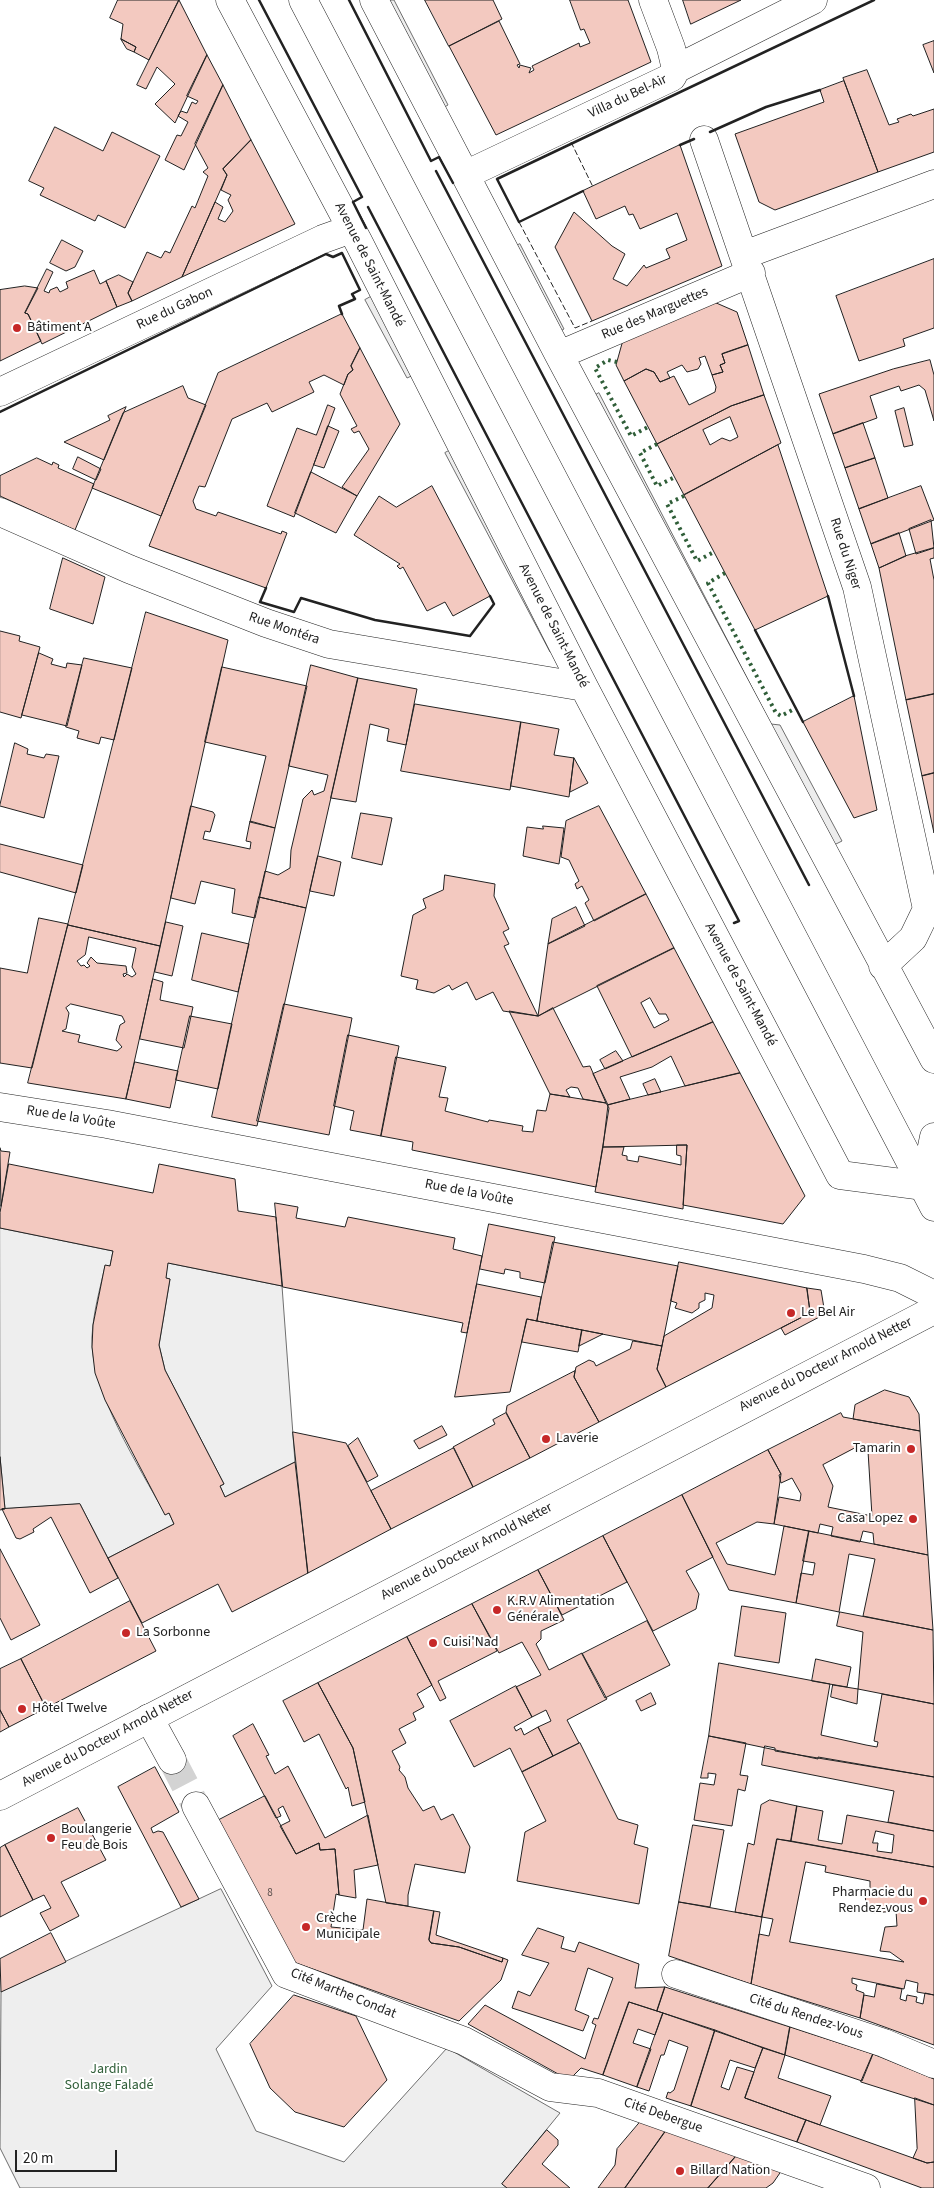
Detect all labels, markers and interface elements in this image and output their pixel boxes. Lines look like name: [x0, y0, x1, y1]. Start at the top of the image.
street label: Villa du Bel-Air: [586, 71, 670, 123]
street label: Avenue de Saint-Mandé: [330, 200, 408, 330]
street label: Rue du Gabon: [134, 284, 216, 334]
street label: Rue des Marguettes: [599, 284, 711, 344]
place label: Bâtiment A: [27, 320, 92, 336]
marker: Bâtiment A: [11, 322, 23, 334]
street label: Rue du Niger: [825, 516, 865, 592]
street label: Avenue de Saint-Mandé: [514, 561, 592, 691]
street label: Rue Montéra: [246, 609, 322, 649]
street label: Avenue de Saint-Mandé: [700, 920, 780, 1050]
street label: Rue de la Voûte: [25, 1103, 117, 1133]
street label: Rue de la Voûte: [423, 1176, 515, 1210]
place label: Le Bel Air: [801, 1305, 855, 1321]
marker: Le Bel Air: [785, 1307, 797, 1319]
street label: Avenue du Docteur Arnold Netter: [737, 1314, 915, 1416]
place label: Laverie: [556, 1431, 599, 1447]
marker: Laverie: [540, 1433, 552, 1445]
place label: Tamarin: [853, 1441, 901, 1457]
marker: Tamarin: [905, 1443, 917, 1455]
street label: Avenue du Docteur Arnold Netter: [378, 1500, 556, 1604]
place label: Casa Lopez: [837, 1511, 903, 1527]
marker: Casa Lopez: [907, 1513, 919, 1525]
place label: K.R.V Alimentation Générale: [507, 1594, 615, 1626]
marker: K.R.V Alimentation Générale: [491, 1604, 503, 1616]
place label: La Sorbonne: [136, 1625, 210, 1641]
marker: La Sorbonne: [120, 1627, 132, 1639]
place label: Cuisi'Nad: [443, 1635, 499, 1651]
marker: Cuisi'Nad: [427, 1637, 439, 1649]
street label: Avenue du Docteur Arnold Netter: [19, 1687, 197, 1791]
place label: Hôtel Twelve: [32, 1701, 107, 1717]
marker: Hôtel Twelve: [16, 1703, 28, 1715]
place label: Boulangerie Feu de Bois: [61, 1822, 132, 1854]
marker: Boulangerie Feu de Bois: [45, 1832, 57, 1844]
place label: Pharmacie du Rendez-vous: [832, 1885, 913, 1918]
house number: 8: [267, 1887, 273, 1901]
marker: Pharmacie du Rendez-vous: [917, 1895, 929, 1907]
place label: Crèche Municipale: [316, 1911, 380, 1944]
marker: Crèche Municipale: [300, 1921, 312, 1933]
street label: Cité Marthe Condat: [288, 1965, 398, 2023]
street label: Cité du Rendez-Vous: [747, 1991, 865, 2043]
park label: Jardin Solange Faladé: [65, 2062, 153, 2094]
street label: Cité Debergue: [621, 2095, 705, 2137]
scale bar: [18, 2140, 120, 2172]
text: 20 m: [23, 2148, 53, 2169]
place label: Billard Nation: [690, 2163, 771, 2179]
marker: Billard Nation: [674, 2165, 686, 2177]

